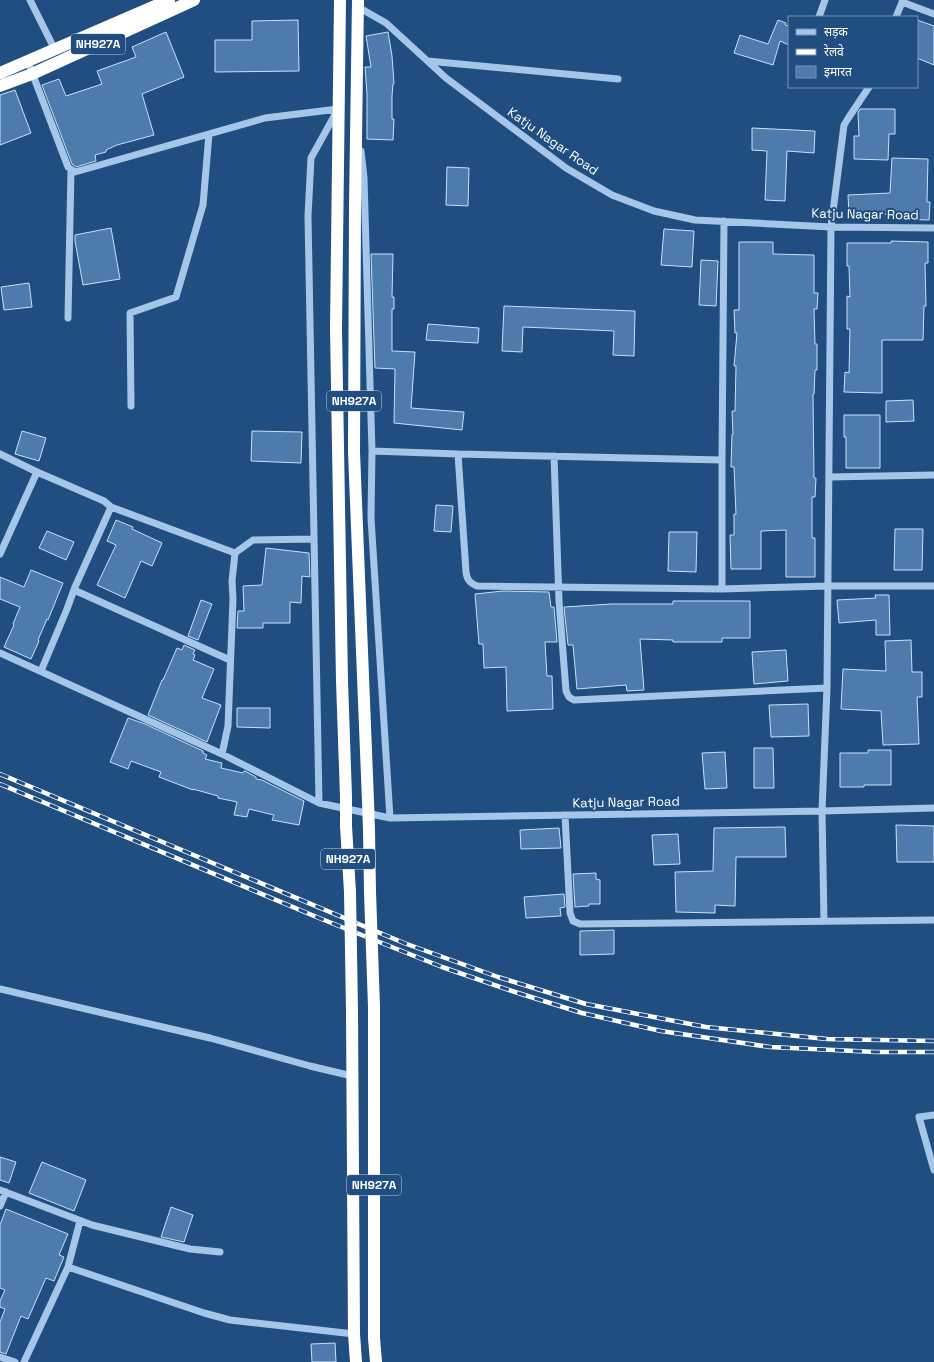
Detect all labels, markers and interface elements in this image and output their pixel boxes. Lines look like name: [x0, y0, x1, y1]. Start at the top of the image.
legend: [788, 16, 918, 88]
text: सड़क: [824, 24, 849, 40]
road number: NH927A: [71, 34, 125, 54]
text: रेलवे: [824, 44, 844, 60]
text: इमारत: [824, 64, 853, 80]
street label: Katju Nagar Road: [504, 103, 602, 179]
street label: Katju Nagar Road: [811, 205, 919, 223]
road number: NH927A: [327, 391, 381, 411]
street label: Katju Nagar Road: [572, 793, 680, 811]
road number: NH927A: [321, 849, 375, 869]
road number: NH927A: [347, 1175, 401, 1195]

